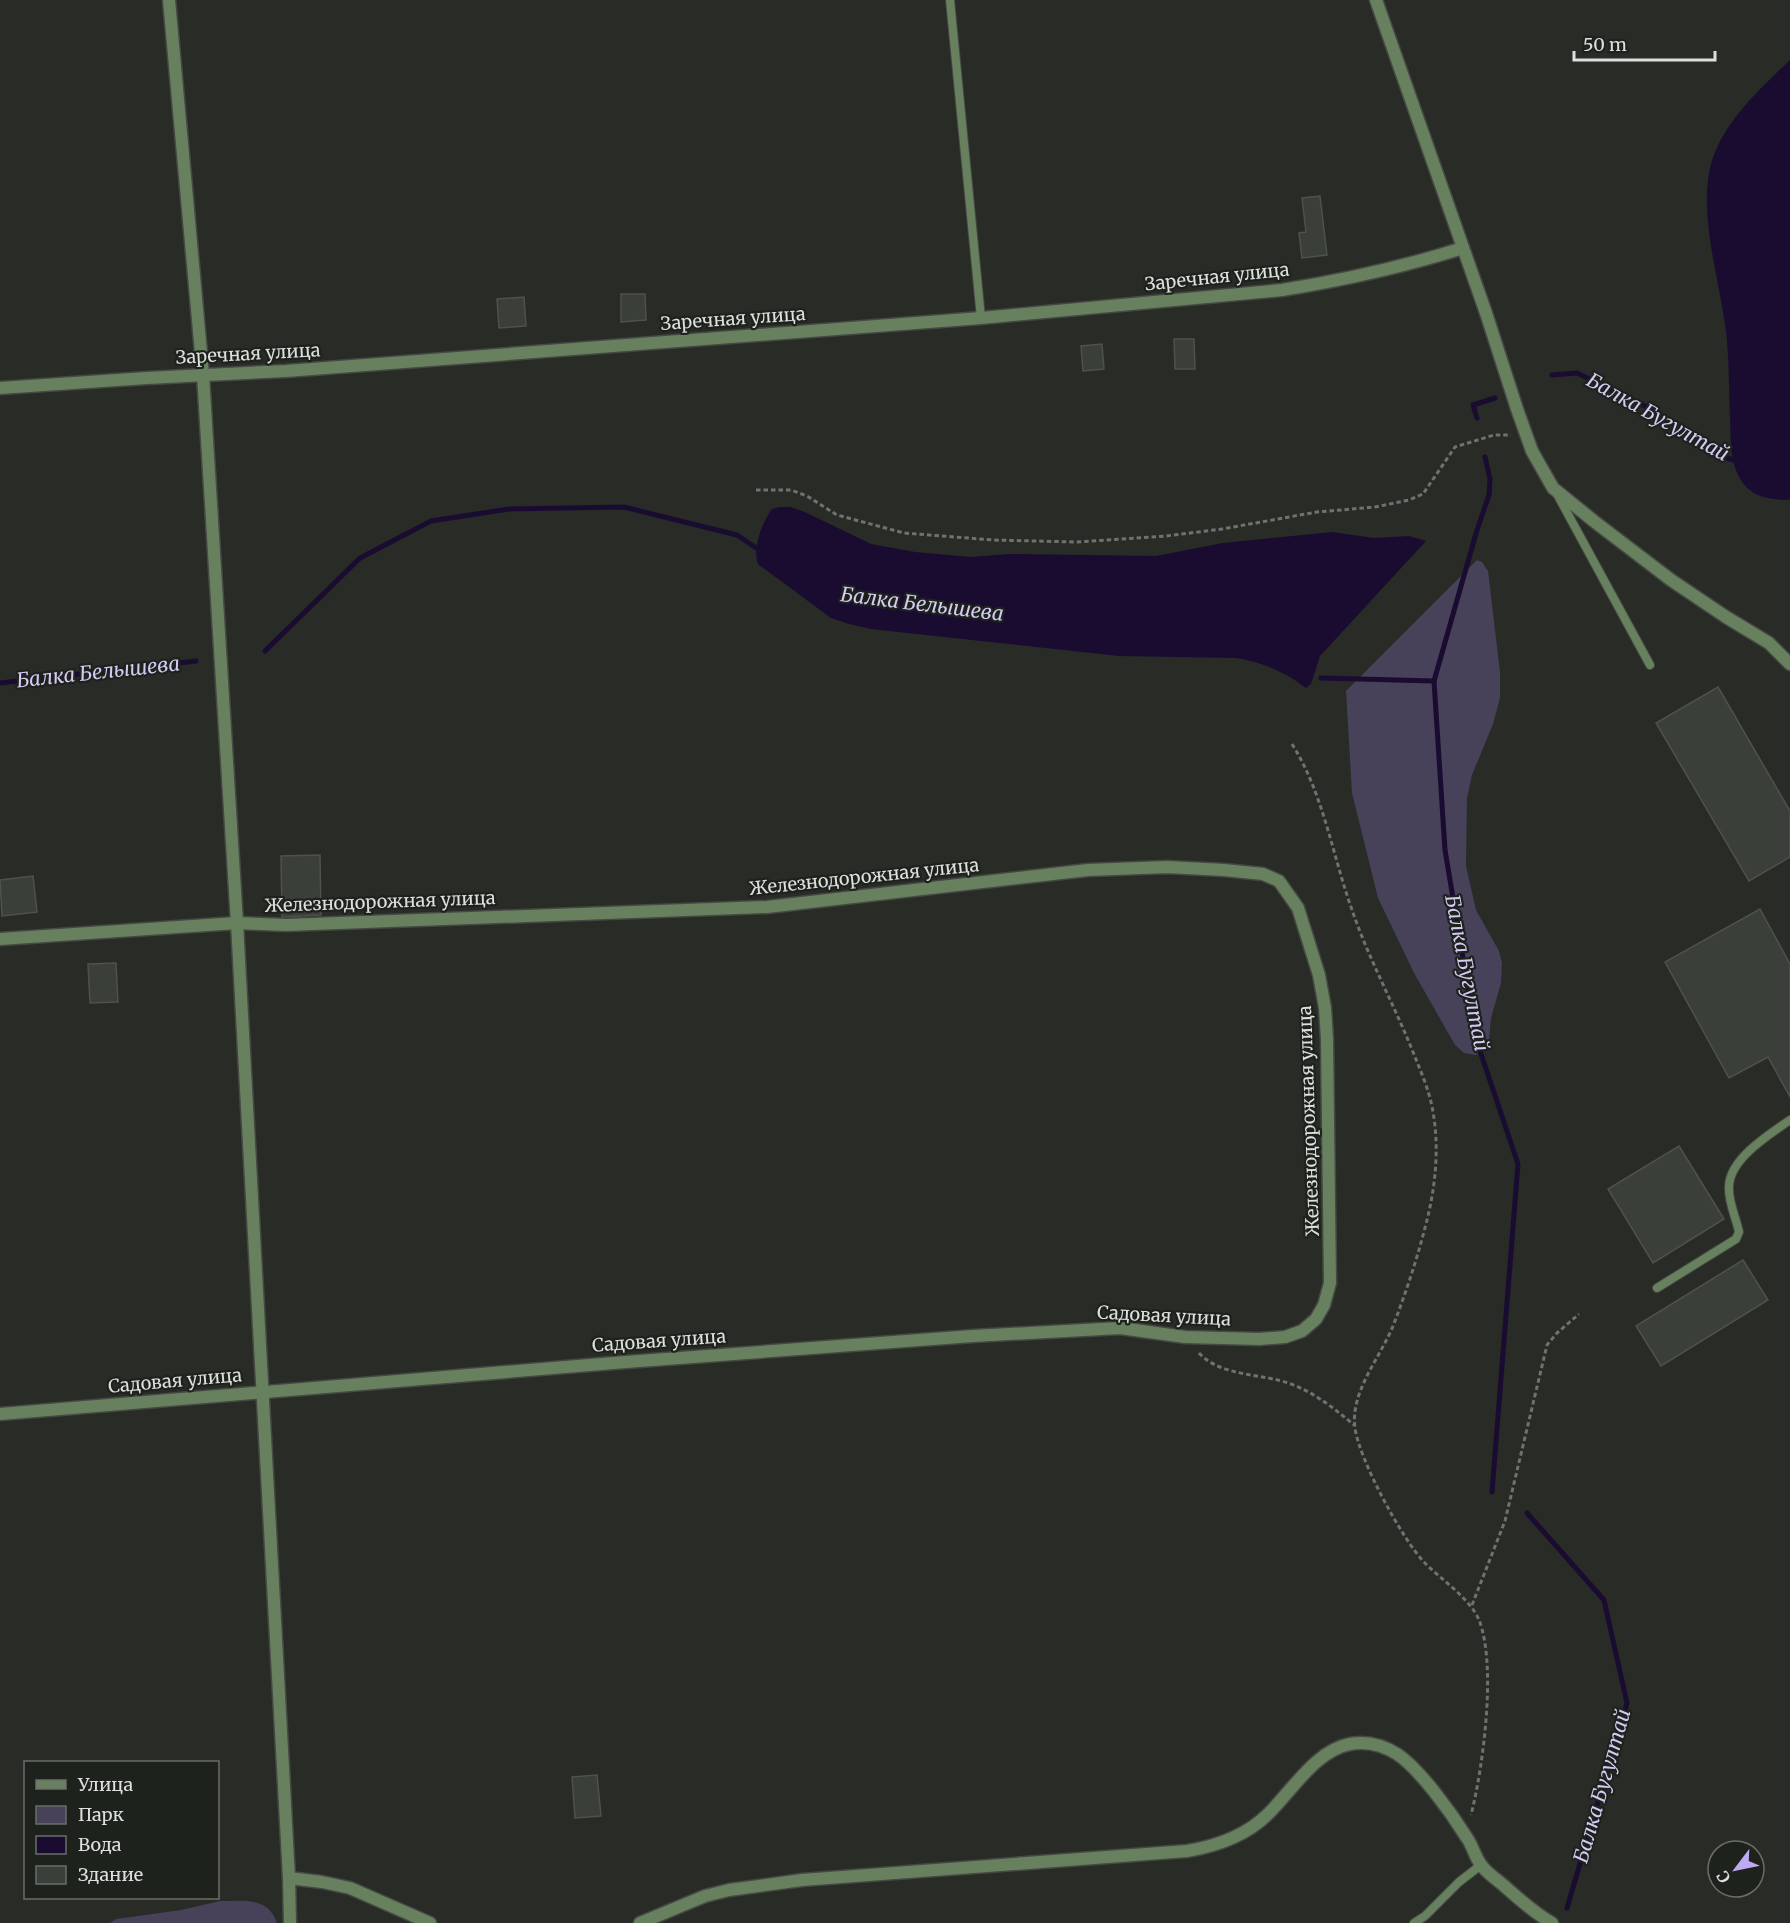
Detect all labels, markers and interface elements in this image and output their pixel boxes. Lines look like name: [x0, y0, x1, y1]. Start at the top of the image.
scale bar: [1574, 24, 1715, 62]
text: 50 m: [1583, 33, 1627, 56]
street label: Заречная улица: [1144, 257, 1291, 296]
street label: Заречная улица: [660, 302, 806, 335]
street label: Заречная улица: [175, 338, 321, 369]
water label: Балка Бугултай: [1583, 367, 1734, 466]
water label: Балка Белышева: [839, 581, 1005, 626]
water label: Балка Белышева: [15, 650, 181, 693]
street label: Железнодорожная улица: [748, 853, 980, 900]
street label: Железнодорожная улица: [264, 886, 496, 917]
water label: Балка Бугултай: [1440, 893, 1495, 1053]
street label: Железнодорожная улица: [1293, 1005, 1324, 1237]
street label: Садовая улица: [1097, 1301, 1232, 1331]
street label: Садовая улица: [591, 1324, 727, 1357]
street label: Садовая улица: [107, 1363, 243, 1398]
water label: Балка Бугултай: [1568, 1706, 1635, 1866]
legend: [24, 1761, 219, 1899]
text: Улица: [77, 1773, 133, 1796]
text: Парк: [78, 1803, 124, 1826]
text: Вода: [78, 1833, 122, 1856]
north arrow: [1706, 1839, 1766, 1899]
text: Здание: [78, 1863, 143, 1886]
text: С: [1712, 1867, 1735, 1887]

